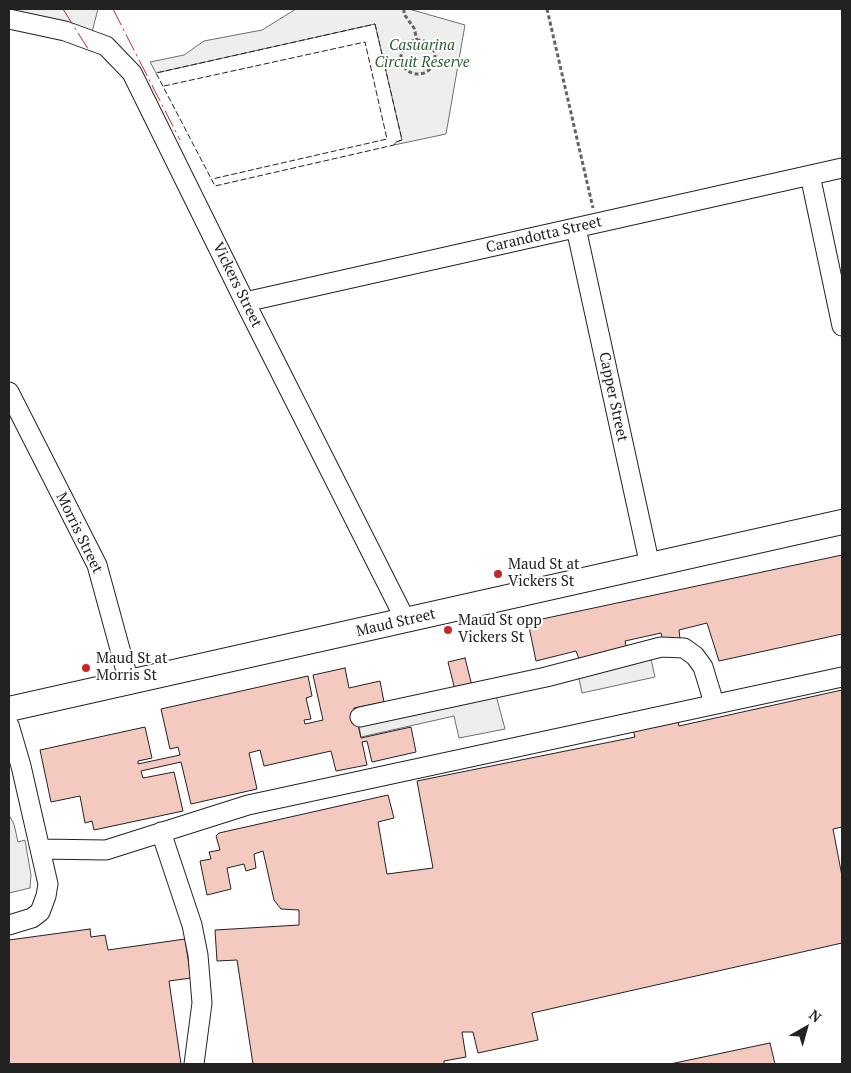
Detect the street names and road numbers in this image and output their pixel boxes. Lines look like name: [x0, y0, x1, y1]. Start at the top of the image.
street label: Carandotta Street: [484, 213, 604, 257]
street label: Vickers Street: [209, 239, 265, 331]
street label: Capper Street: [595, 351, 631, 443]
street label: Morris Street: [52, 490, 106, 576]
street label: Maud Street: [354, 605, 438, 641]

